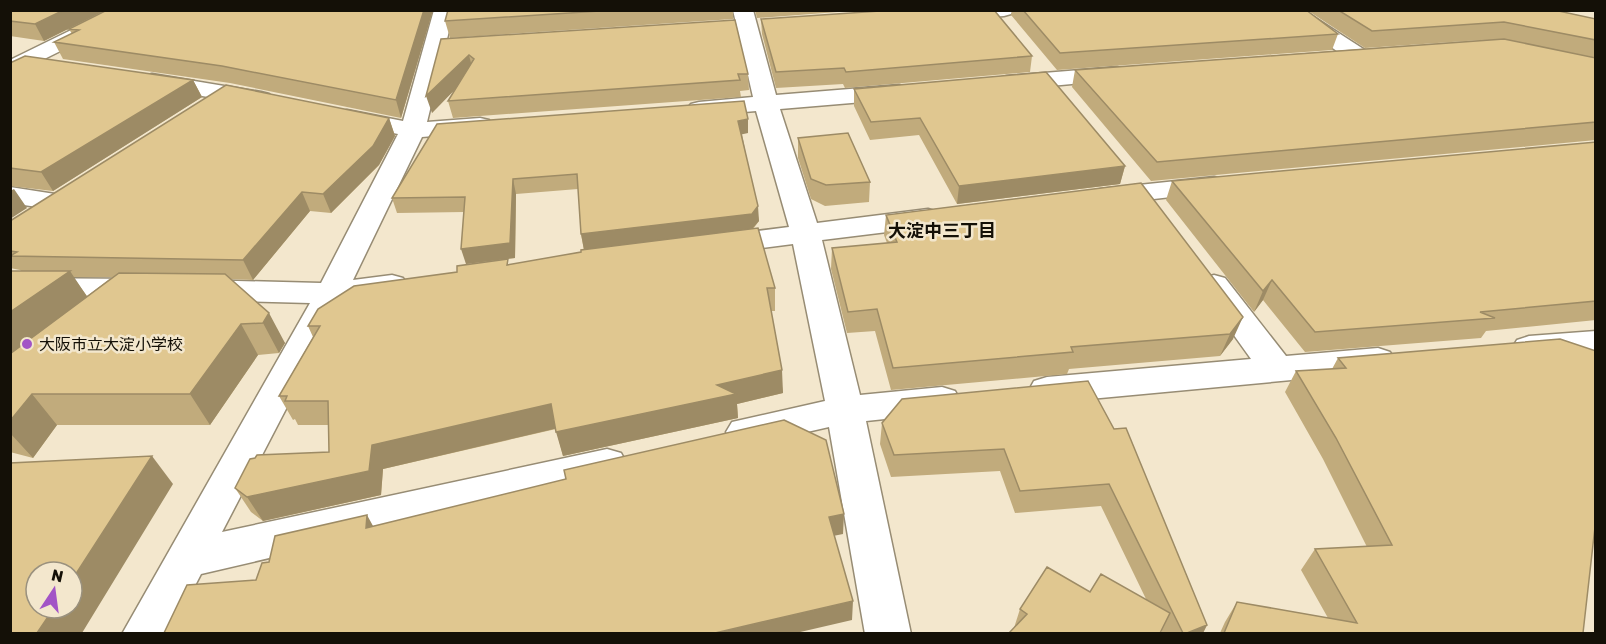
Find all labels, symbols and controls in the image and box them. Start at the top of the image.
district label: 大淀中三丁目 [888,220,996,242]
place label: 大阪市立大淀小学校 [39,335,183,354]
marker: 大阪市立大淀小学校 [20,337,34,351]
north arrow [24,560,84,620]
text: N [50,565,65,586]

